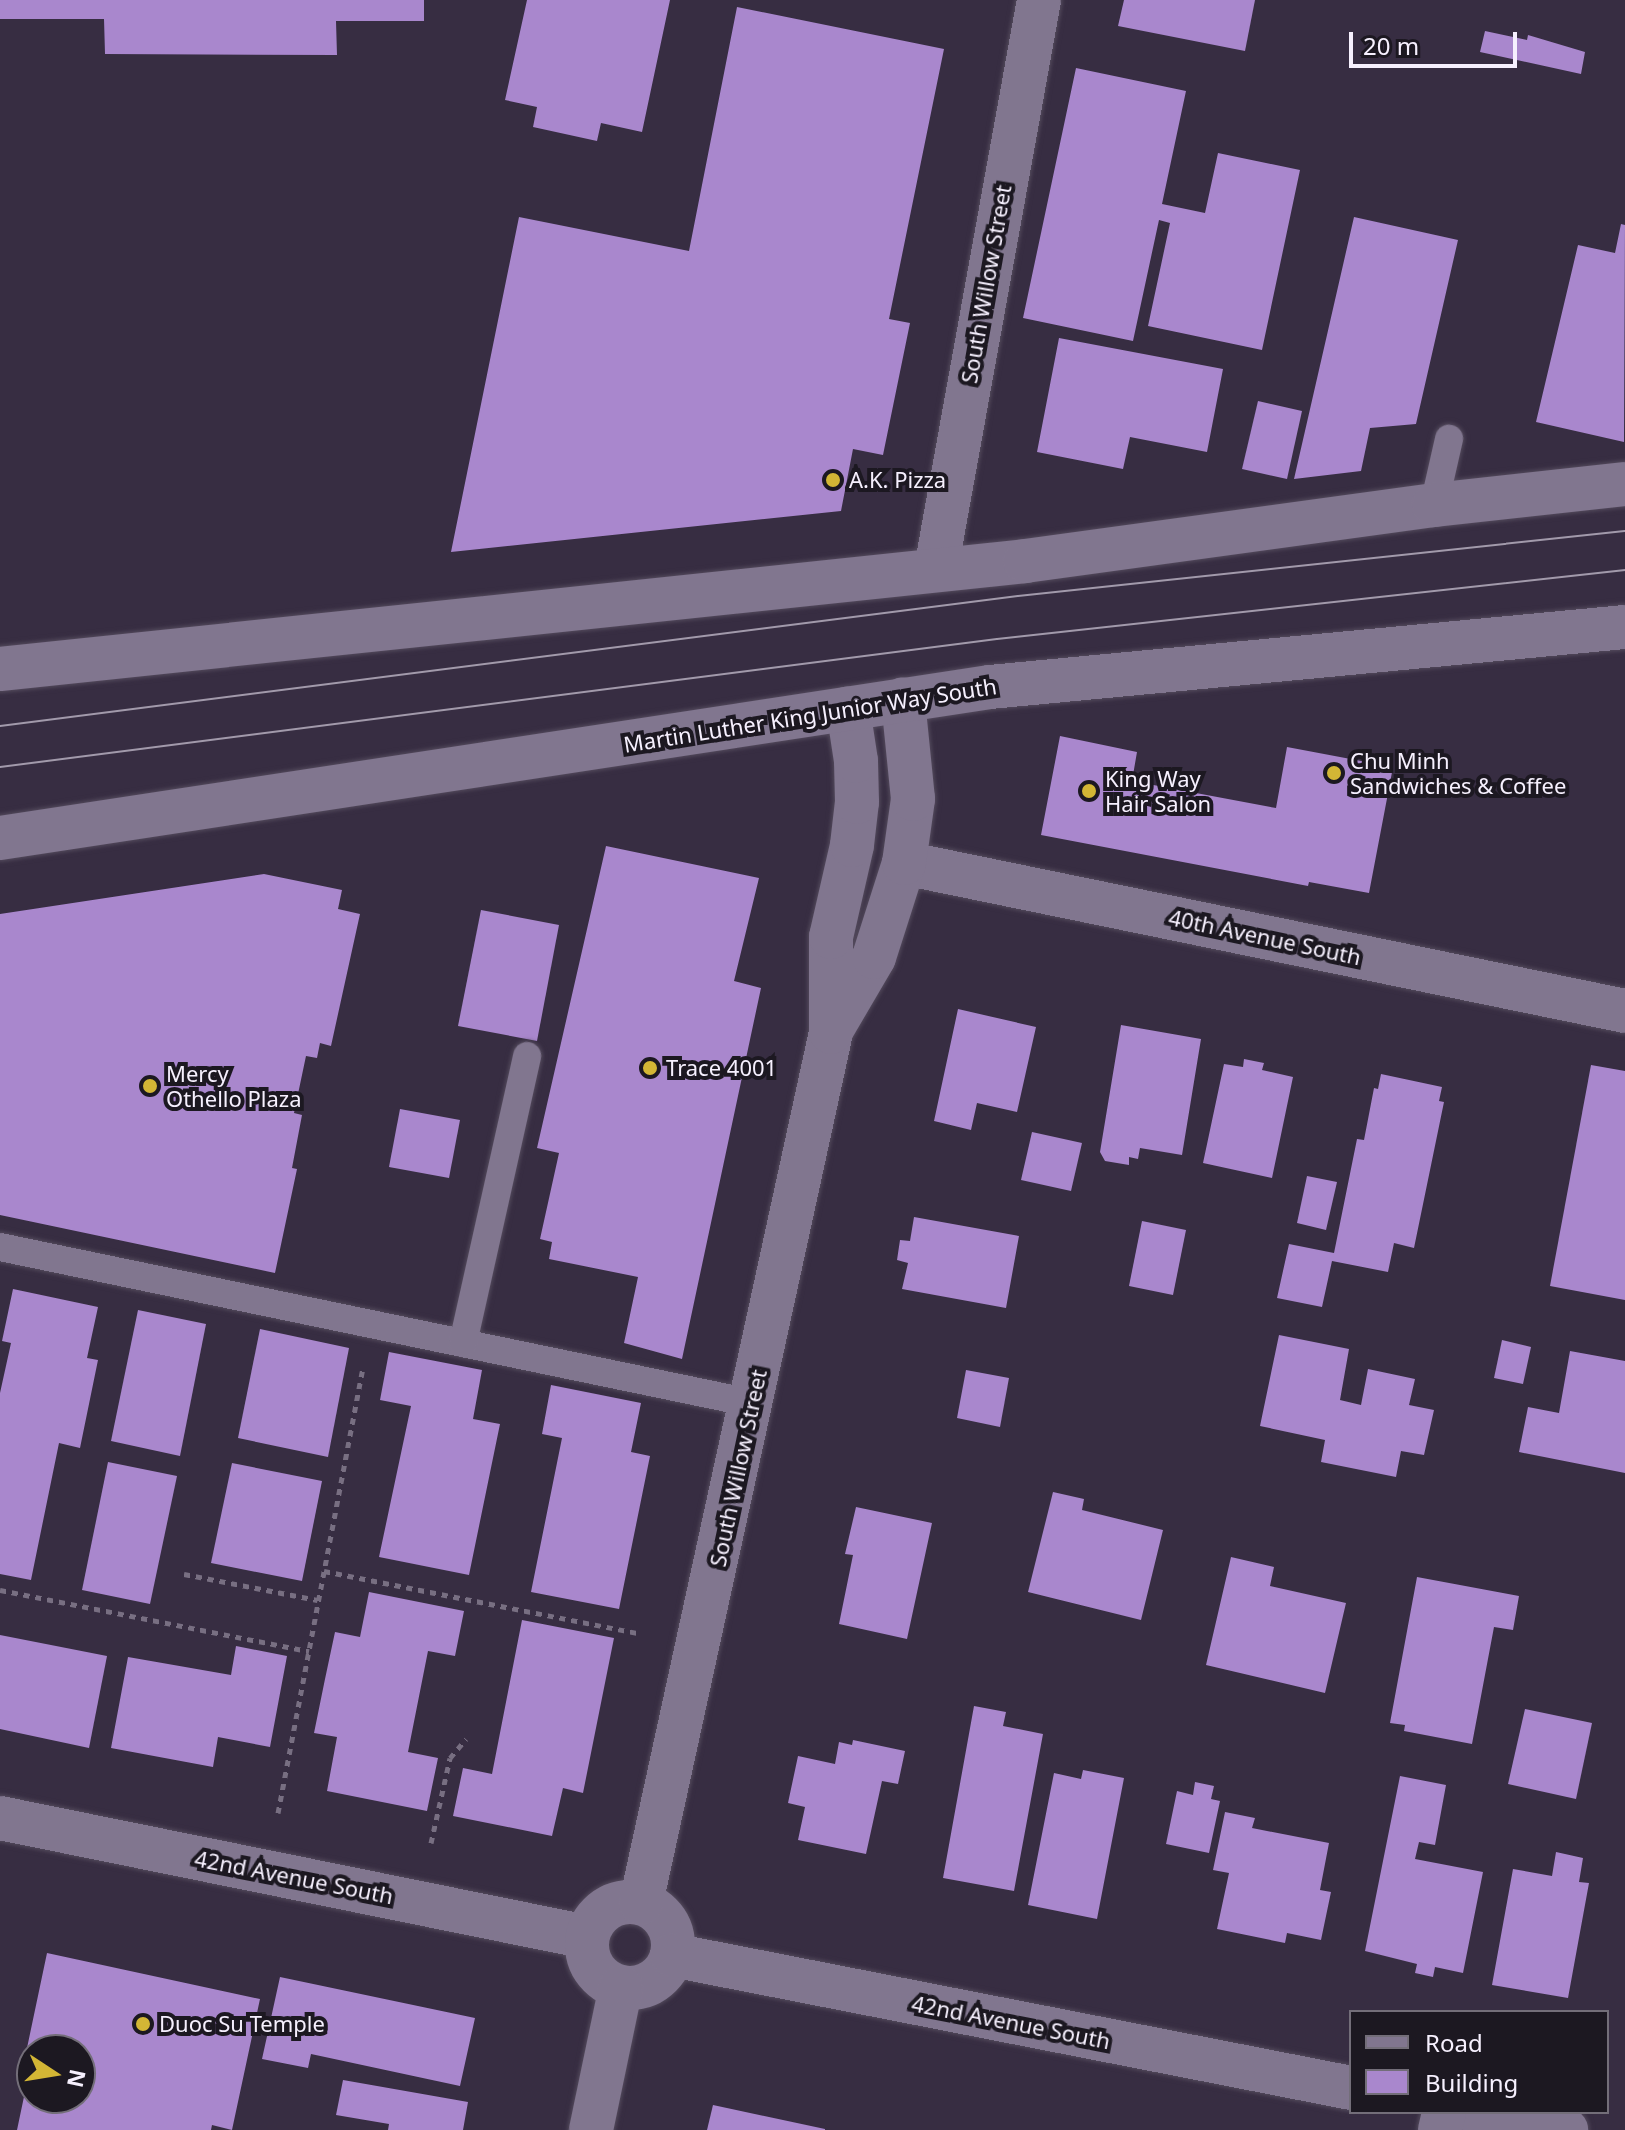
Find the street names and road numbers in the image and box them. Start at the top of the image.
street label: South Willow Street [956,183,1016,385]
street label: Martin Luther King Junior Way South [622,672,998,758]
street label: 40th Avenue South [1166,904,1364,970]
street label: South Willow Street [704,1367,772,1569]
street label: 42nd Avenue South [193,1845,395,1909]
street label: 42nd Avenue South [910,1990,1112,2054]

